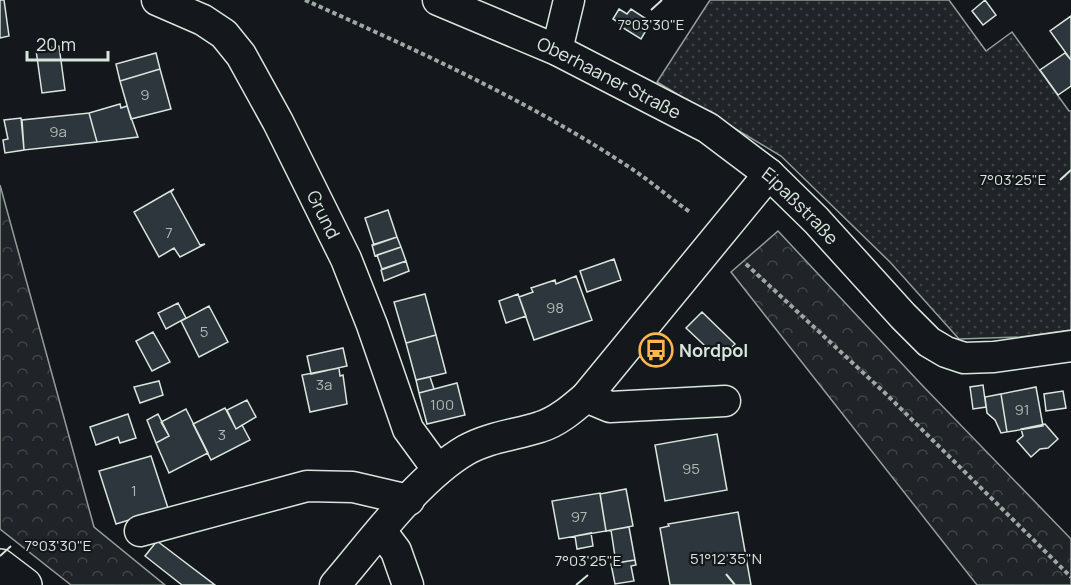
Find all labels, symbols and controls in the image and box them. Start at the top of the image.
text: 7°03'30"E [618,14,684,35]
scale bar [27,24,108,62]
street label: Oberhaaner Straße [534,31,685,124]
text: 20 m [36,32,76,56]
house number: 9 [140,84,150,105]
house number: 9a [49,121,67,142]
street label: Eipaßstraße [757,161,844,249]
text: 7°03'25"E [980,169,1046,190]
street label: Grund [302,186,346,243]
house number: 7 [165,222,173,243]
house number: 98 [546,297,564,318]
house number: 5 [200,321,208,342]
bus stop icon: Nordpol [638,332,674,368]
place label: Nordpol [679,338,748,362]
house number: 3a [316,374,332,395]
house number: 100 [430,394,454,415]
house number: 91 [1014,399,1030,420]
house number: 3 [218,424,226,445]
house number: 95 [682,458,700,479]
house number: 1 [131,480,137,501]
house number: 97 [571,506,587,527]
text: 7°03'30"E [25,535,91,556]
text: 51°12'35"N [690,548,762,569]
text: 7°03'25"E [555,550,621,571]

